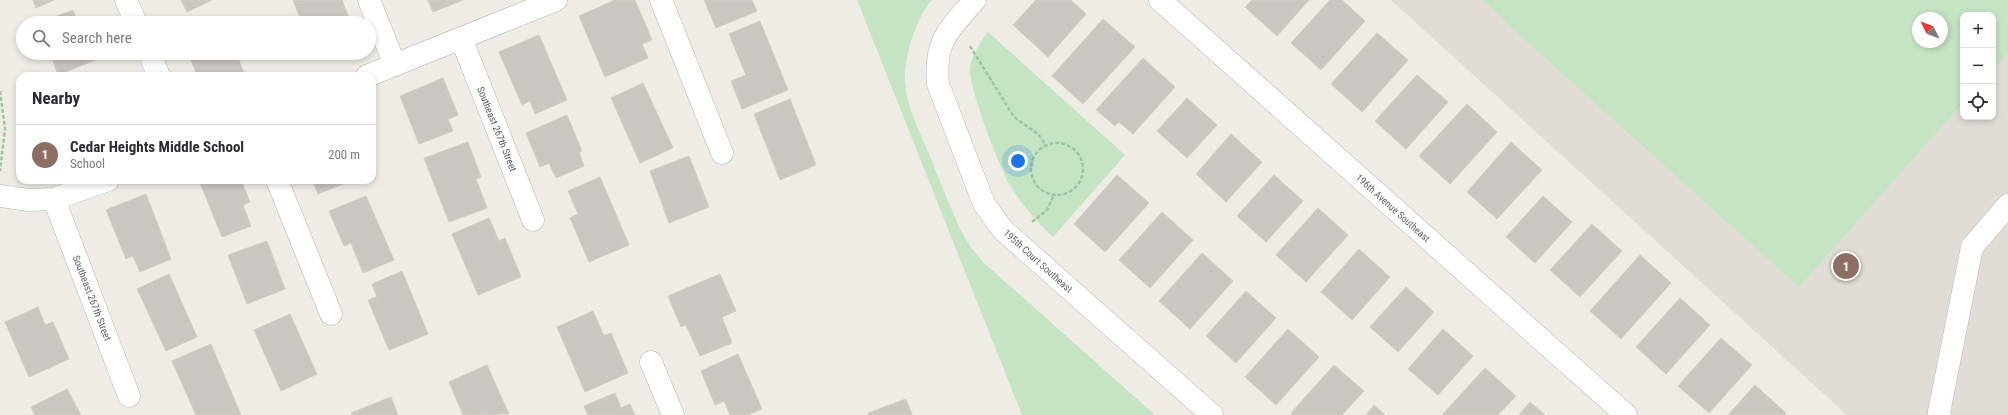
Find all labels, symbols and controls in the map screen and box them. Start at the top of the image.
north arrow [1912,12,1948,48]
map controls [1960,12,1996,120]
button: + [1960,12,1996,48]
search box [16,16,376,60]
icon: search [30,27,52,49]
text: Search here [62,29,132,47]
button: − [1960,48,1996,84]
button: locate [1960,84,1996,120]
street label: Southeast 267th Street [475,85,519,173]
text: Nearby [32,88,80,108]
text: Cedar Heights Middle School [70,138,244,156]
text: 1 [42,147,48,162]
text: 200 m [328,147,360,162]
your location [1008,151,1028,171]
text: School [70,156,105,171]
street label: 196th Avenue Southeast [1354,172,1432,244]
street label: 195th Court Southeast [1001,227,1075,295]
pin: 1 [1833,251,1859,281]
street label: Southeast 267th Street [71,254,113,342]

